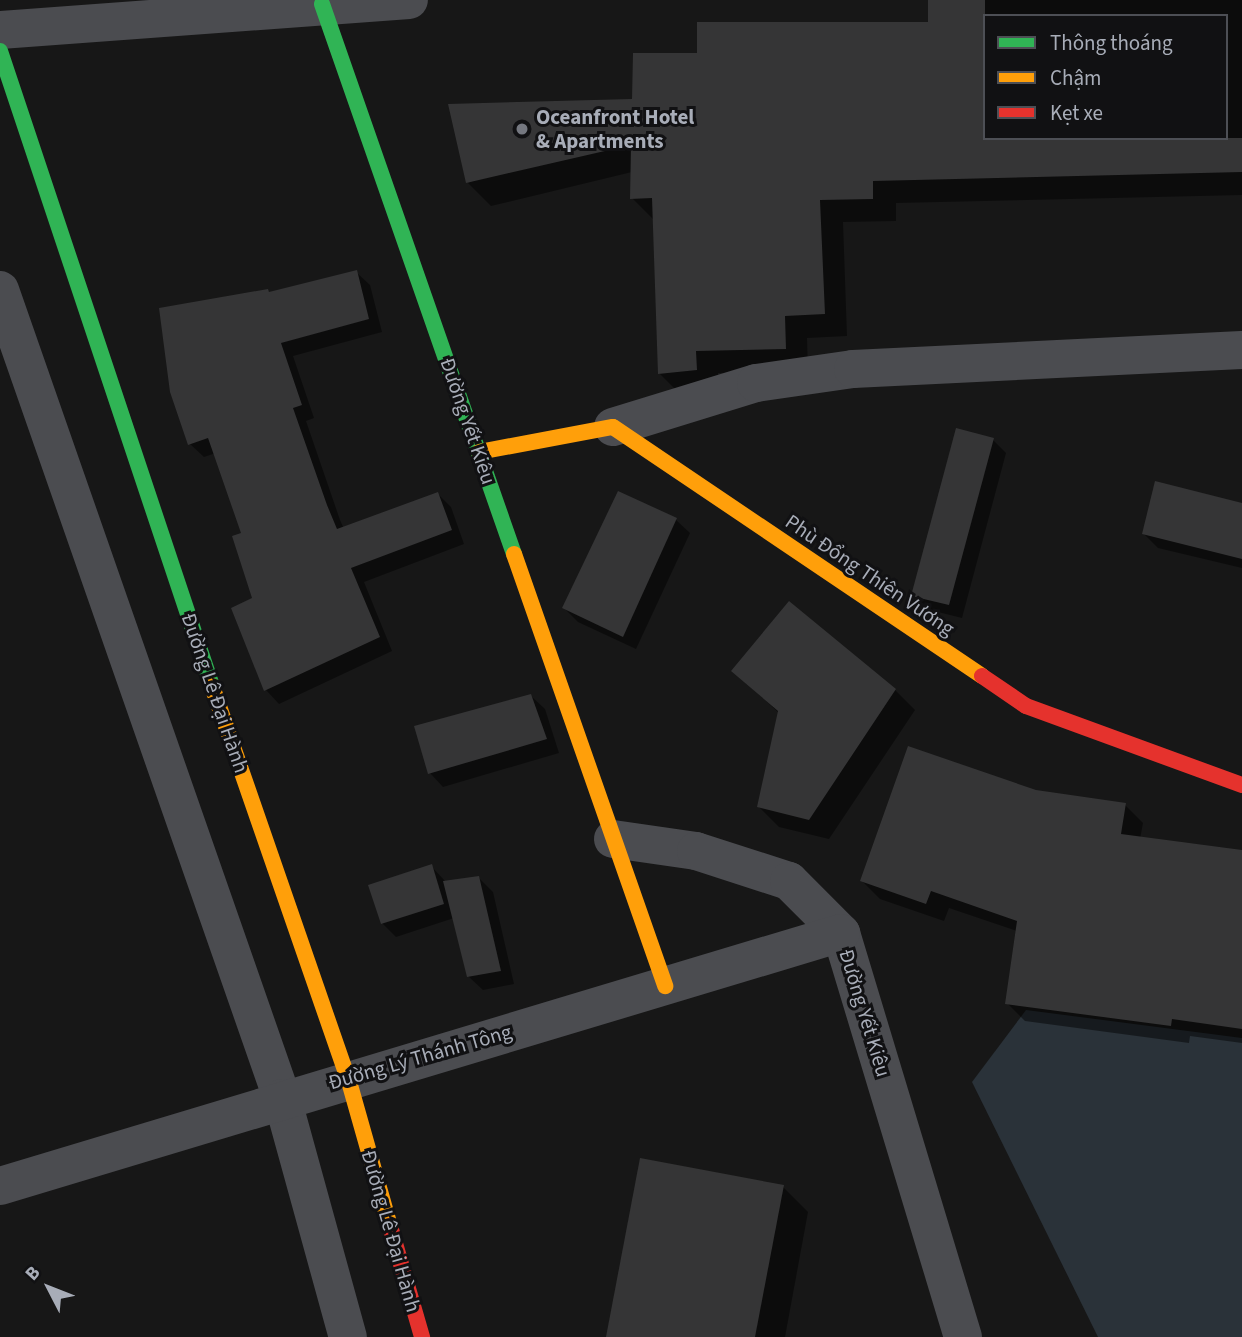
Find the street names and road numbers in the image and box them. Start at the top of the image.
street label: Đường Yết Kiêu [435,354,501,488]
street label: Phù Đổng Thiên Vương [780,509,960,641]
street label: Đường Lê Đại Hành [176,610,254,776]
street label: Đường Yết Kiêu [834,946,896,1080]
street label: Đường Lý Thánh Tông [325,1019,515,1095]
street label: Đường Lê Đại Hành [356,1147,426,1315]

